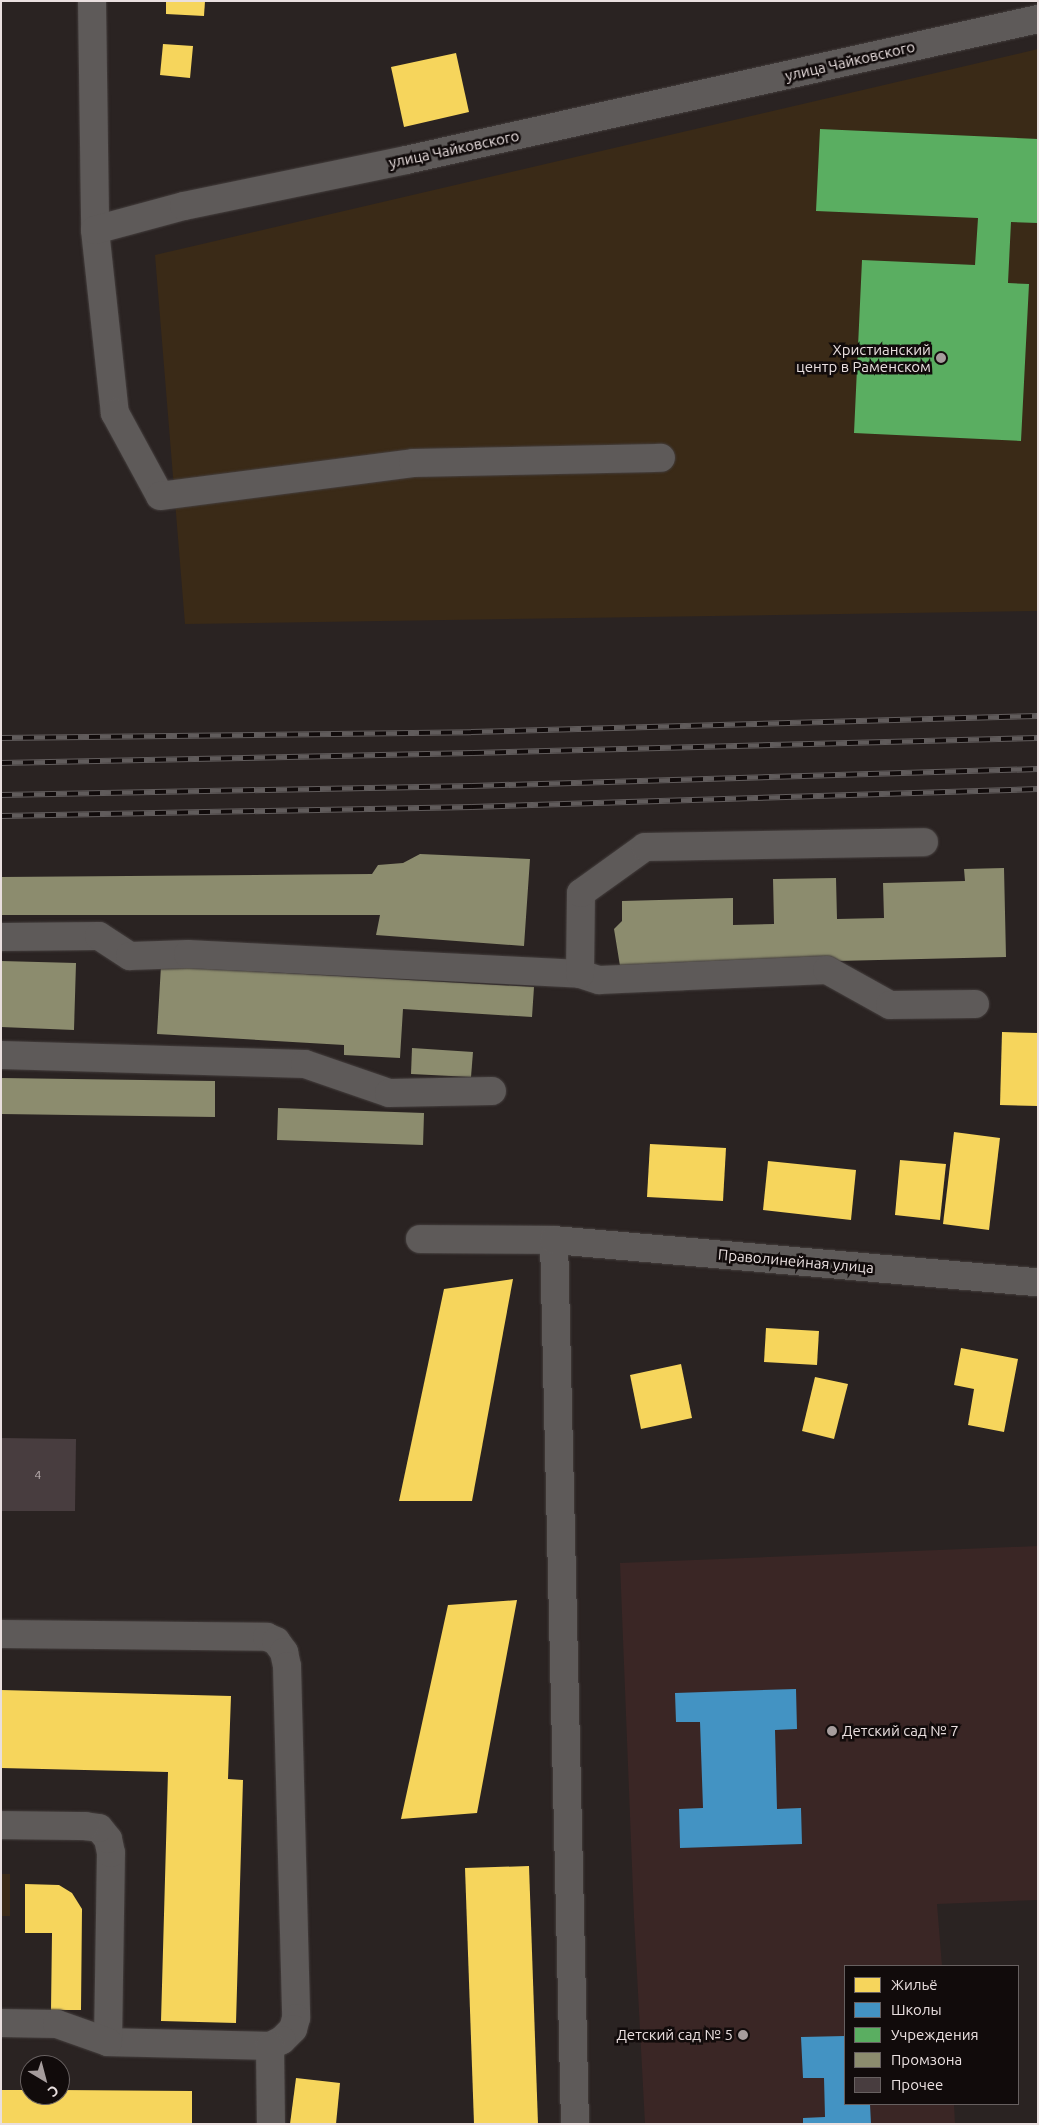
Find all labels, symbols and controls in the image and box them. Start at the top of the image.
street label: улица Чайковского [783,37,917,85]
street label: улица Чайковского [387,126,521,172]
place label: Христианский центр в Раменском [796,340,931,375]
marker: Христианский центр в Раменском [935,352,947,364]
street label: Праволинейная улица [717,1245,875,1277]
house number: 4 [35,1468,41,1482]
place label: Детский сад № 7 [842,1722,959,1740]
marker: Детский сад № 7 [826,1725,838,1737]
legend [844,1965,1019,2105]
text: Жильё [891,1976,938,1993]
text: Школы [891,2001,942,2018]
place label: Детский сад № 5 [616,2026,733,2044]
text: Учреждения [891,2026,979,2043]
marker: Детский сад № 5 [737,2029,749,2041]
text: Промзона [891,2051,962,2068]
north arrow [20,2055,70,2105]
text: Прочее [891,2076,943,2093]
text: С [45,2082,62,2100]

